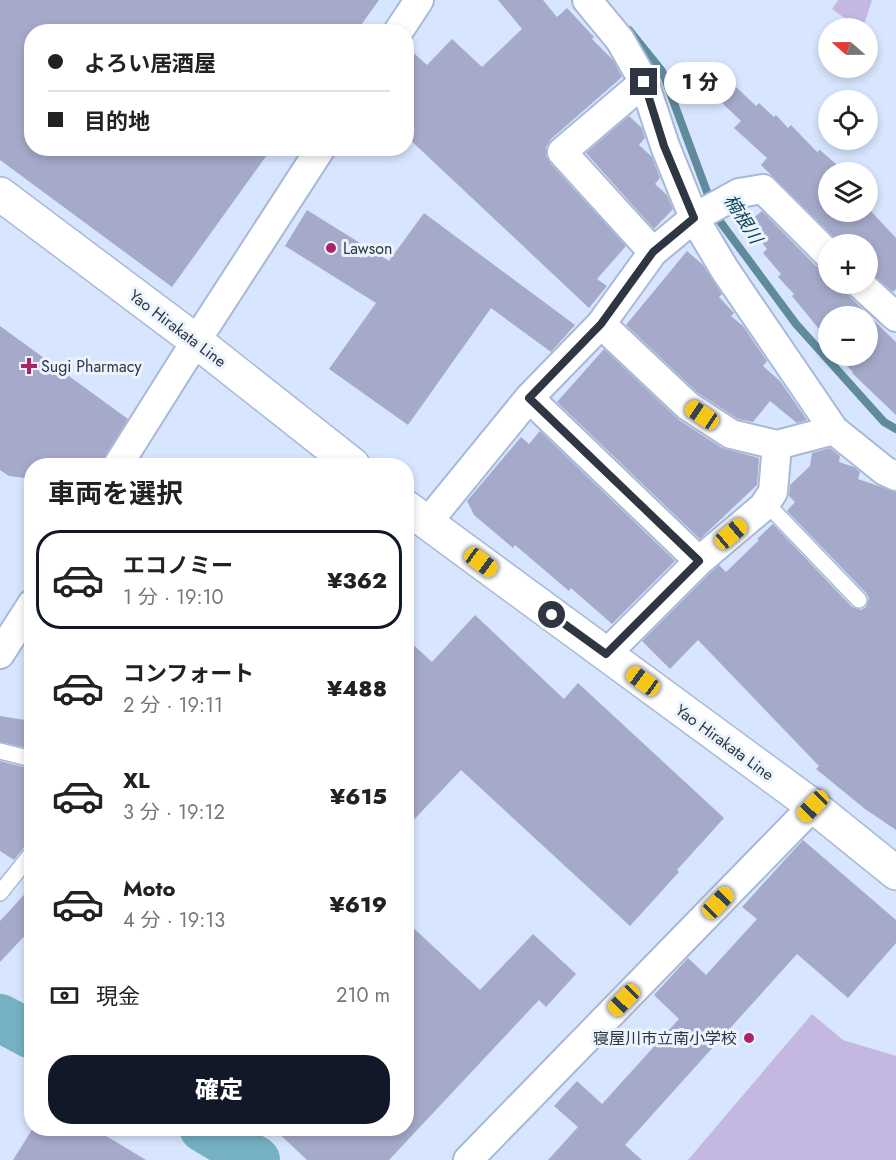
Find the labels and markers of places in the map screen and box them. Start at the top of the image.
place label: Lawson [343,237,392,260]
marker: Lawson [324,241,338,255]
place label: Sugi Pharmacy [41,355,142,378]
marker: Sugi Pharmacy [22,359,36,373]
place label: 寝屋川市立南小学校 [593,1027,737,1050]
marker: 寝屋川市立南小学校 [742,1031,756,1045]

